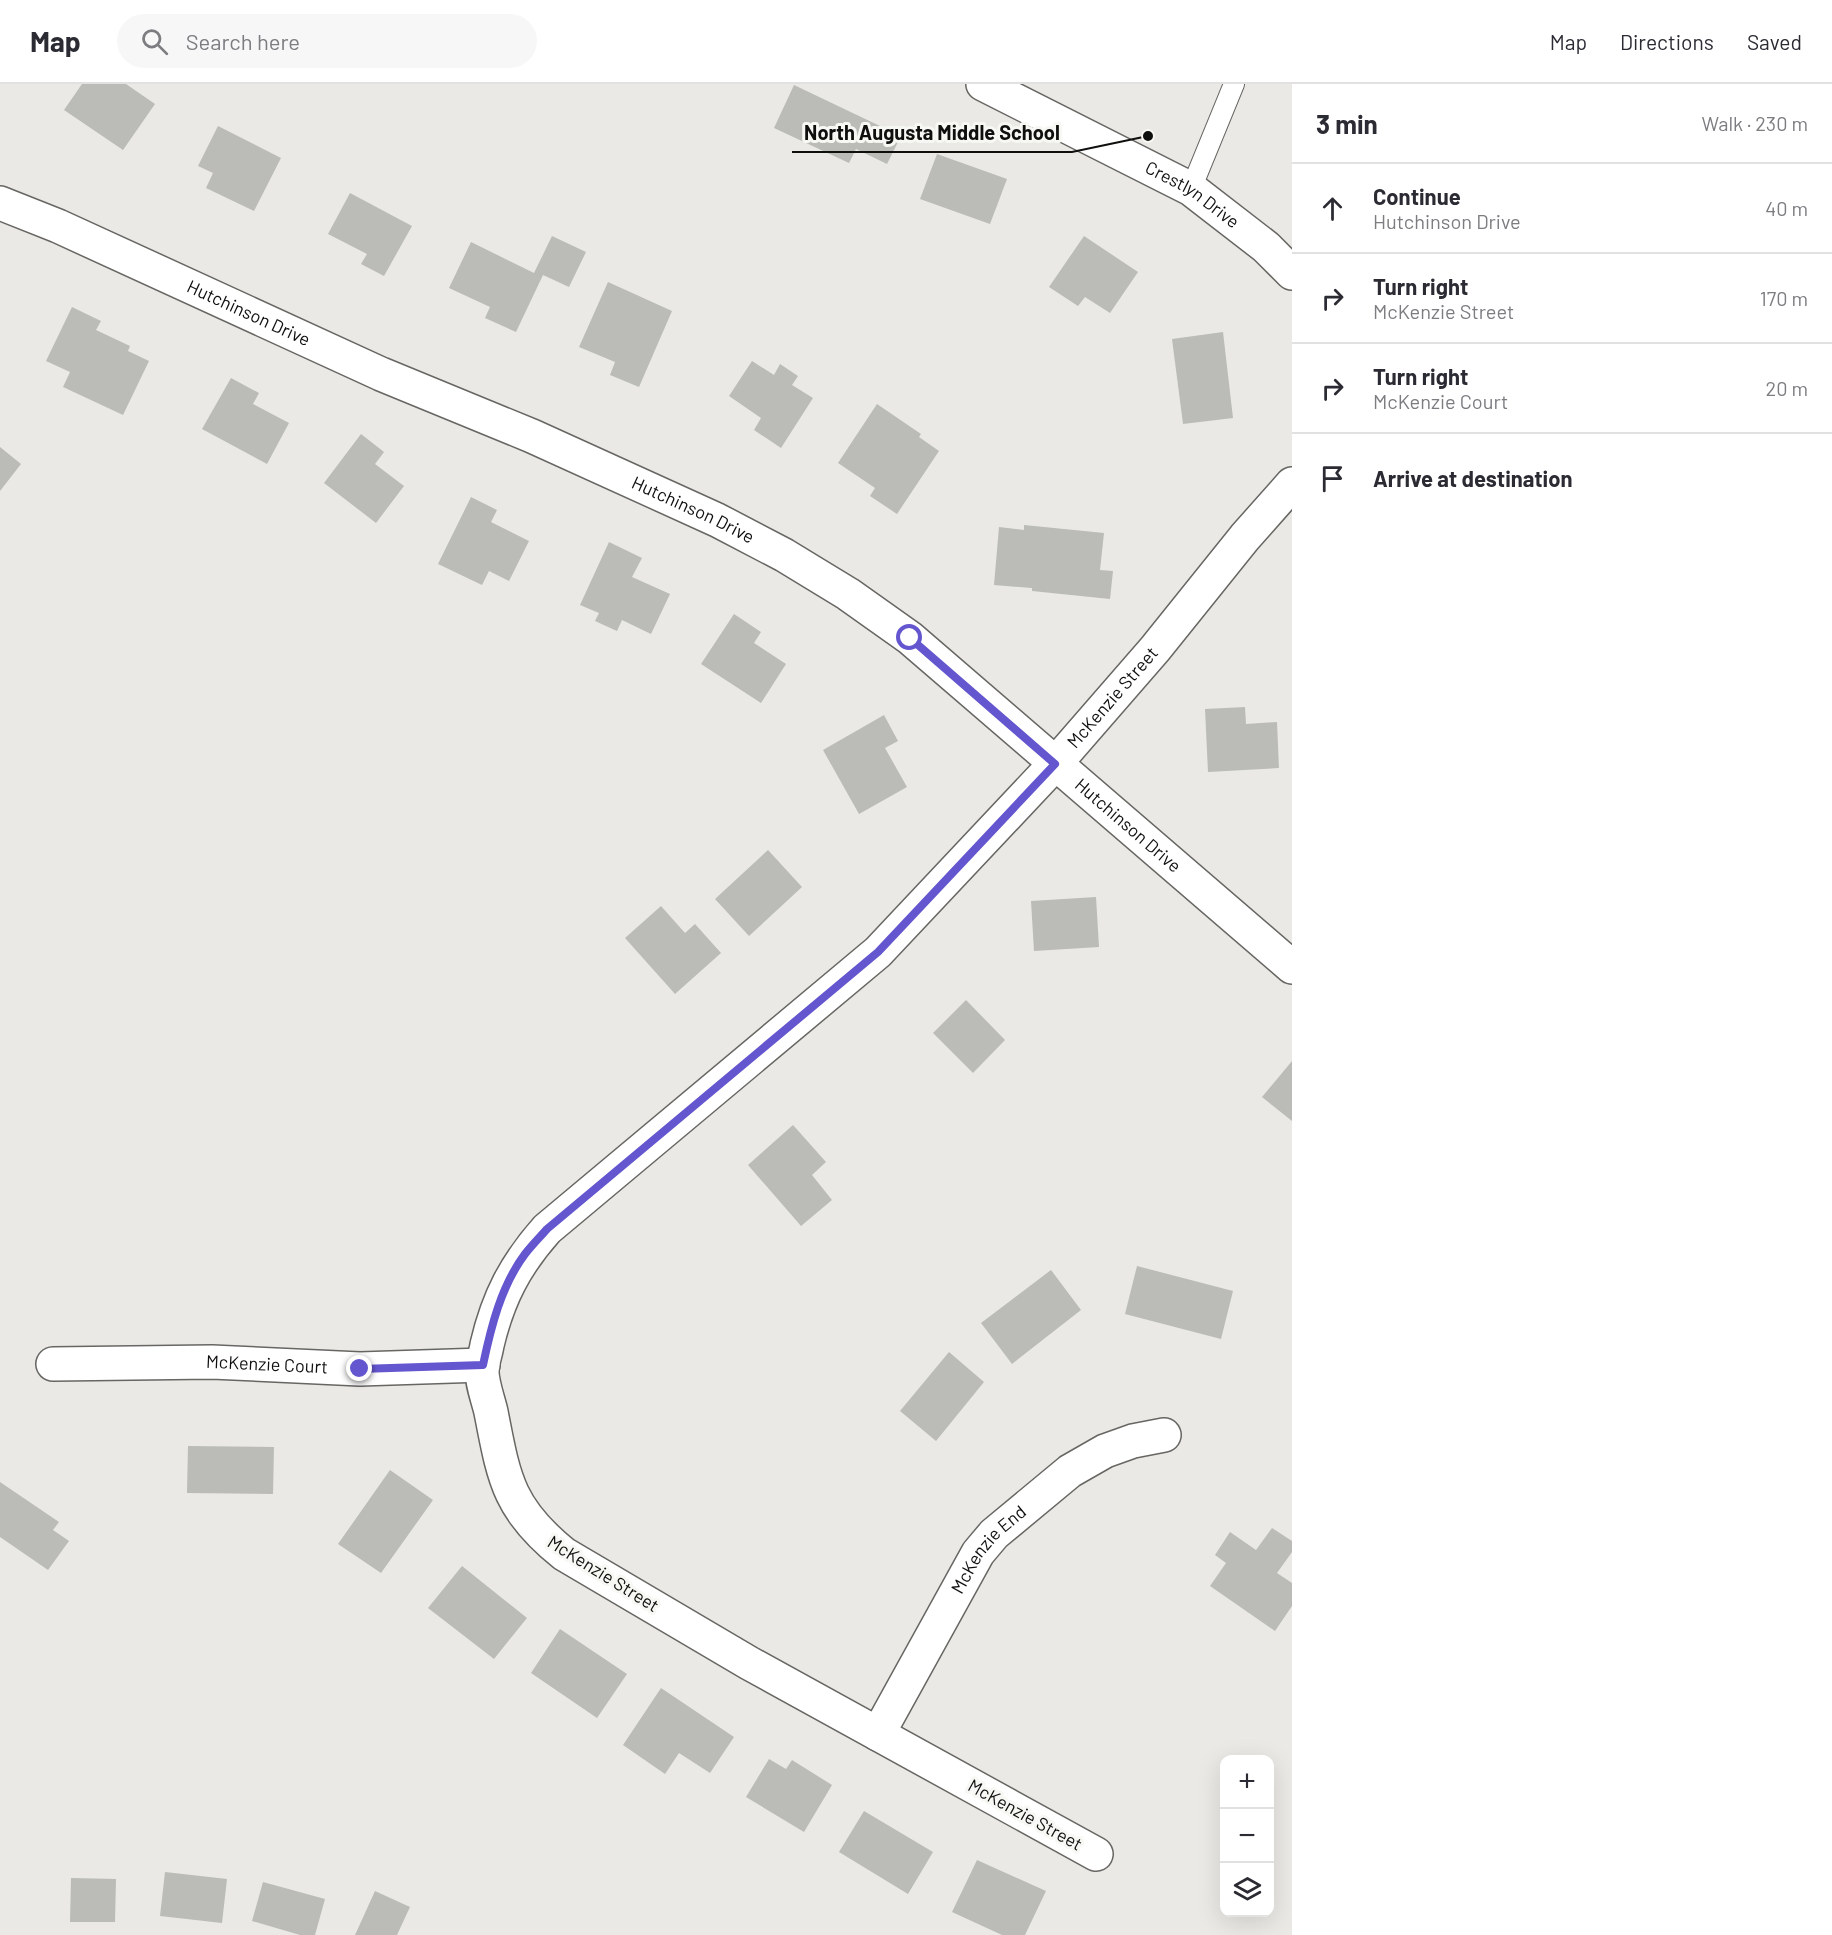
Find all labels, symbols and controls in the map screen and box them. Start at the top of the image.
search box [117,14,537,68]
text: Map [30,24,81,58]
icon: search [138,25,171,58]
text: Search here [186,28,300,54]
text: Map [1550,29,1587,54]
text: Directions [1620,29,1714,54]
text: Saved [1747,29,1802,54]
text: 3 min [1316,108,1378,139]
text: Walk · 230 m [1702,111,1808,135]
callout: North Augusta Middle School [792,114,1072,152]
text: North Augusta Middle School [804,120,1060,144]
street label: Crestlyn Drive [1142,156,1244,232]
text: Continue [1373,183,1461,209]
icon: ahead [1316,192,1349,225]
text: 40 m [1765,196,1808,220]
text: Hutchinson Drive [1373,209,1521,233]
text: Turn right [1373,273,1468,299]
street label: Hutchinson Drive [184,275,314,350]
icon: right [1316,282,1349,315]
text: 170 m [1760,286,1808,310]
text: McKenzie Street [1373,299,1514,323]
text: Turn right [1373,363,1468,389]
icon: right [1316,372,1349,405]
text: 20 m [1765,376,1808,400]
text: McKenzie Court [1373,389,1508,413]
icon: arrive [1316,462,1349,495]
text: Arrive at destination [1373,465,1572,491]
street label: Hutchinson Drive [629,471,758,548]
route start [896,624,922,650]
street label: McKenzie Street [1062,642,1162,752]
street label: Hutchinson Drive [1071,773,1186,877]
street label: McKenzie Court [206,1350,328,1377]
route end [346,1355,372,1381]
street label: McKenzie End [946,1500,1030,1597]
street label: McKenzie Street [544,1530,663,1616]
map controls [1220,1755,1274,1917]
button: + [1220,1755,1274,1809]
street label: McKenzie Street [965,1774,1086,1855]
button: − [1220,1809,1274,1863]
button: layers [1220,1863,1274,1917]

